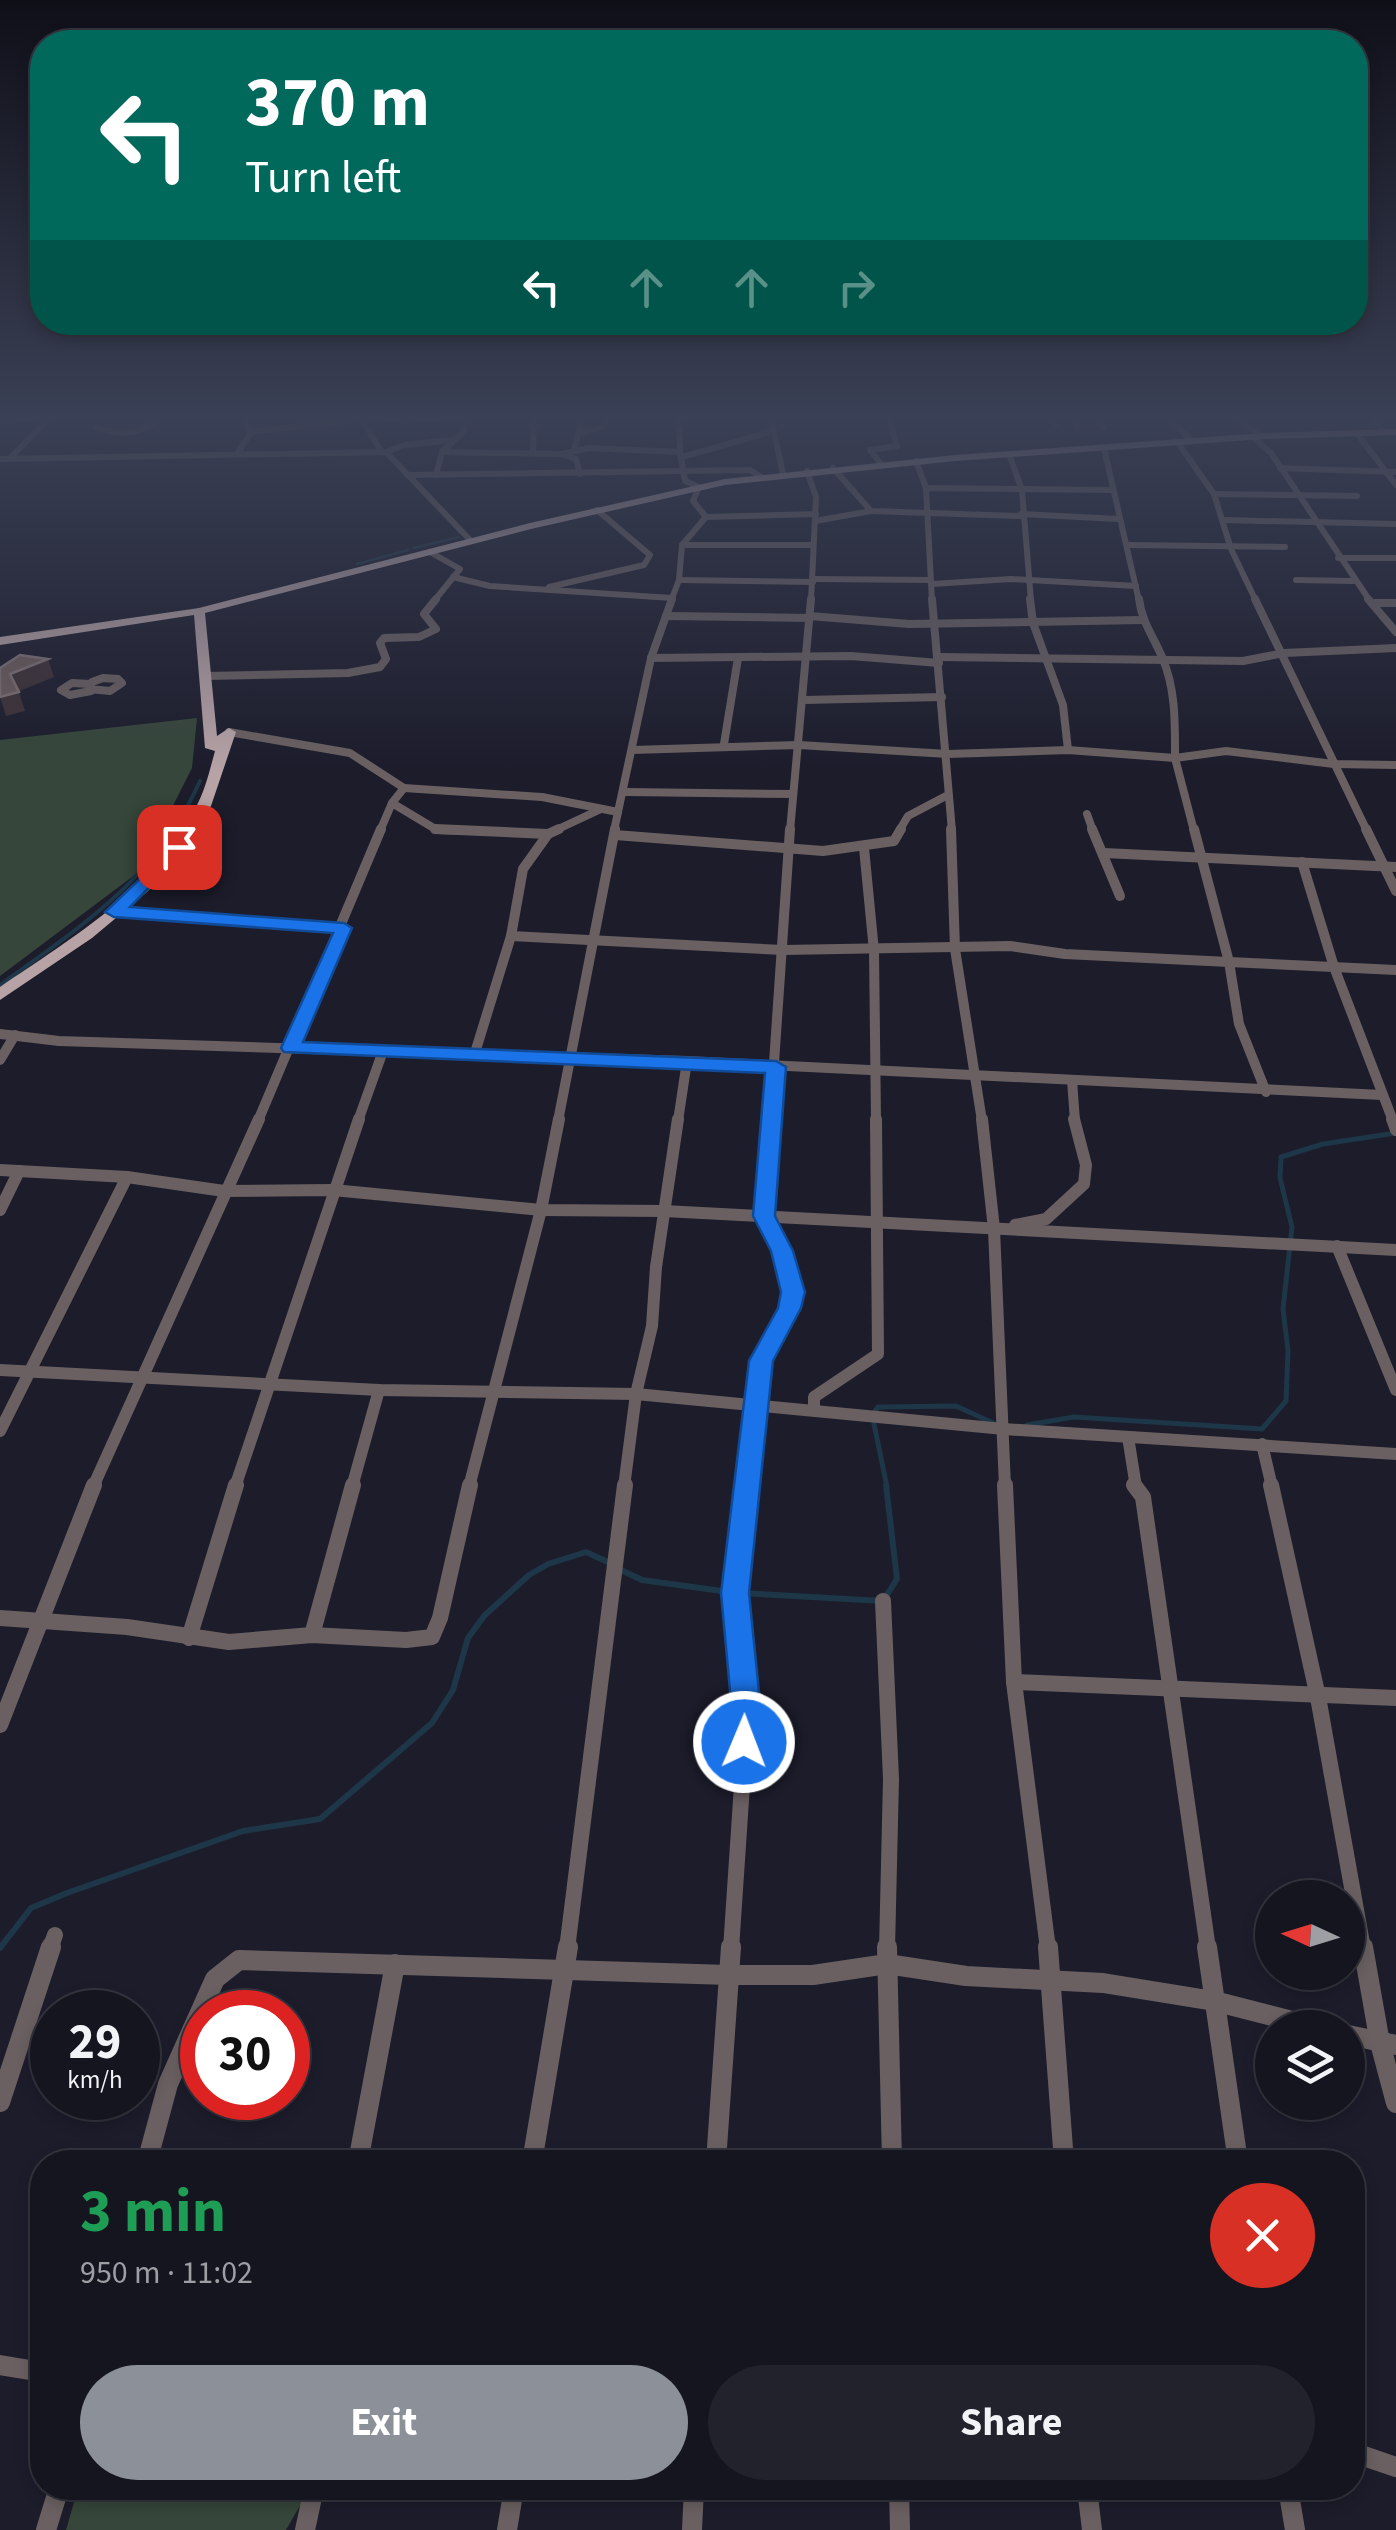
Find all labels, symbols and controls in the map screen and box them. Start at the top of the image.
text: 370 m [245,53,430,153]
icon: left [80,70,210,200]
text: Turn left [245,146,401,210]
icon: left [514,260,569,315]
icon: ahead [619,260,674,315]
icon: ahead [724,260,779,315]
icon: right [829,260,884,315]
pin [137,805,222,890]
icon: arrive [152,820,207,875]
position arrow [692,1690,796,1794]
north arrow [1255,1880,1365,1990]
map controls [1255,1880,1365,2120]
speed limit sign: 30 [180,1990,310,2120]
text: 29 [69,2007,121,2078]
button: layers [1255,2010,1365,2120]
text: km/h [67,2062,123,2098]
text: 3 min [80,2170,226,2255]
button: close [1210,2183,1315,2288]
text: 950 m · 11:02 [80,2250,253,2296]
button: Exit [80,2365,688,2480]
button: Share [708,2365,1315,2480]

